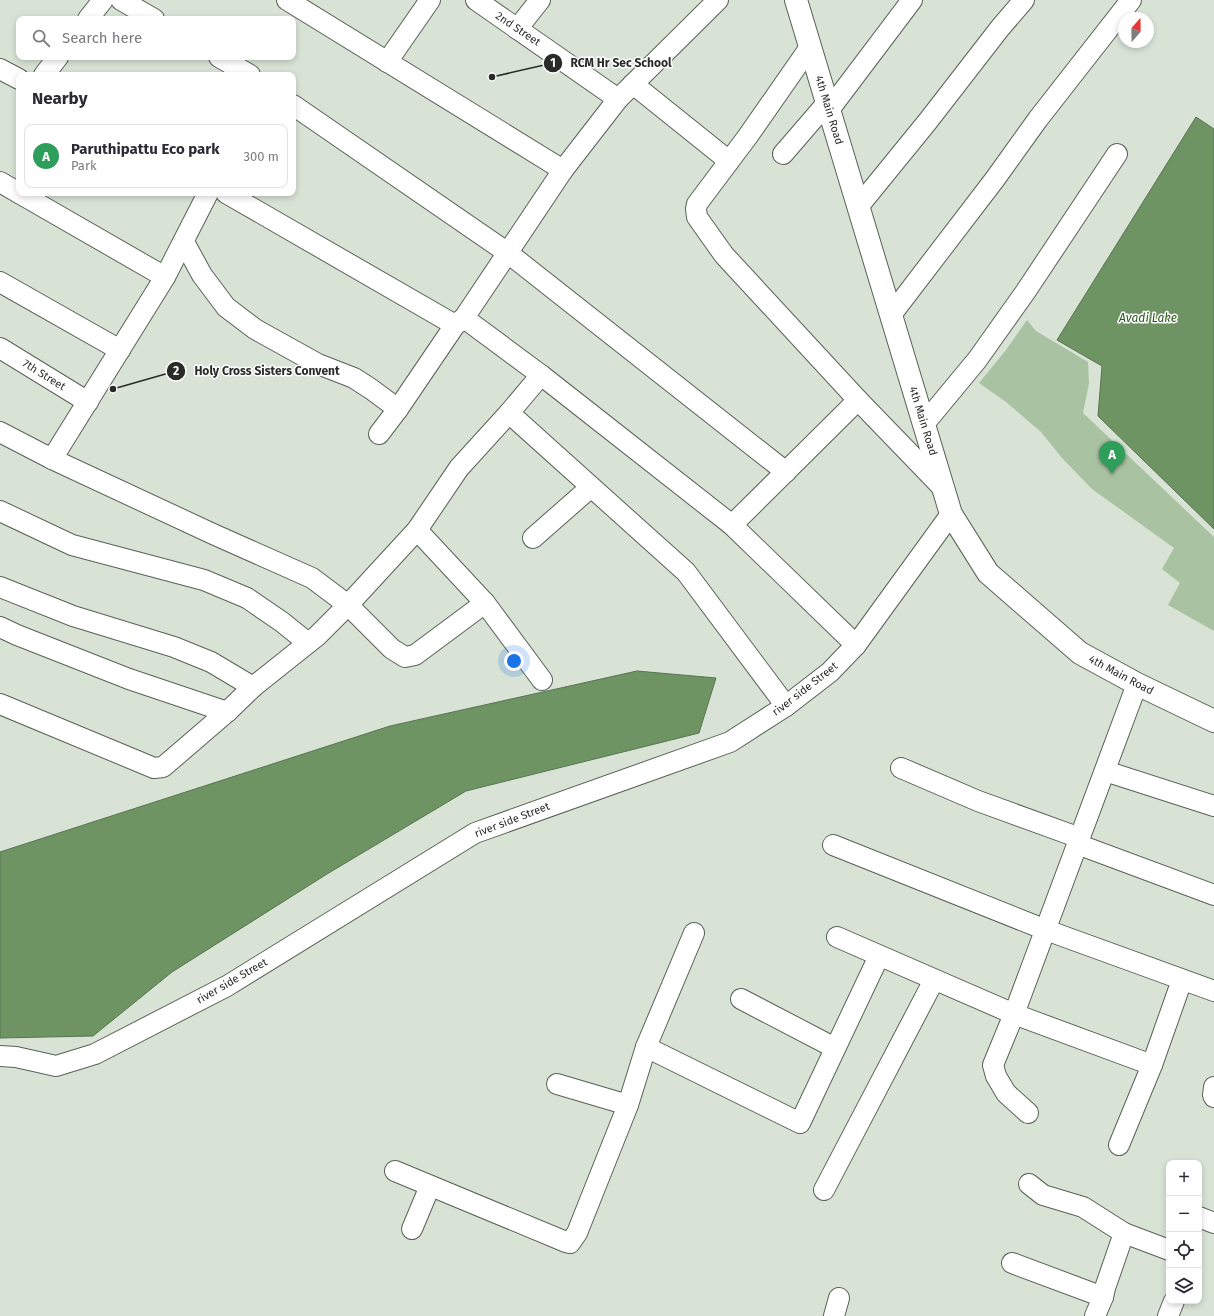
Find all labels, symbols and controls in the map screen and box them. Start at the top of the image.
street label: 2nd Street [493,9,543,49]
north arrow [1118,12,1154,48]
search box [16,16,296,60]
icon: search [30,27,52,49]
text: Search here [62,29,142,47]
callout: RCM Hr Sec School [543,51,680,75]
text: 1 [550,56,556,70]
text: RCM Hr Sec School [570,56,672,70]
street label: 4th Main Road [812,74,846,146]
text: Nearby [32,88,87,109]
text: Paruthipattu Eco park [71,140,220,158]
text: A [42,149,50,164]
text: 300 m [243,149,279,164]
text: Park [71,158,97,173]
water label: Avadi Lake [1118,311,1177,325]
street label: 7th Street [20,357,68,393]
callout: Holy Cross Sisters Convent [166,359,347,383]
text: 2 [173,364,179,378]
text: Holy Cross Sisters Convent [194,364,340,378]
street label: 4th Main Road [906,385,940,457]
pin: A [1099,441,1125,474]
your location [504,651,524,671]
street label: 4th Main Road [1086,652,1156,698]
street label: river side Street [770,659,840,719]
street label: river side Street [473,800,551,840]
street label: river side Street [194,955,270,1006]
map controls [1166,1160,1202,1304]
button: + [1166,1160,1202,1196]
button: − [1166,1196,1202,1232]
button: locate [1166,1232,1202,1268]
button: layers [1166,1268,1202,1304]

